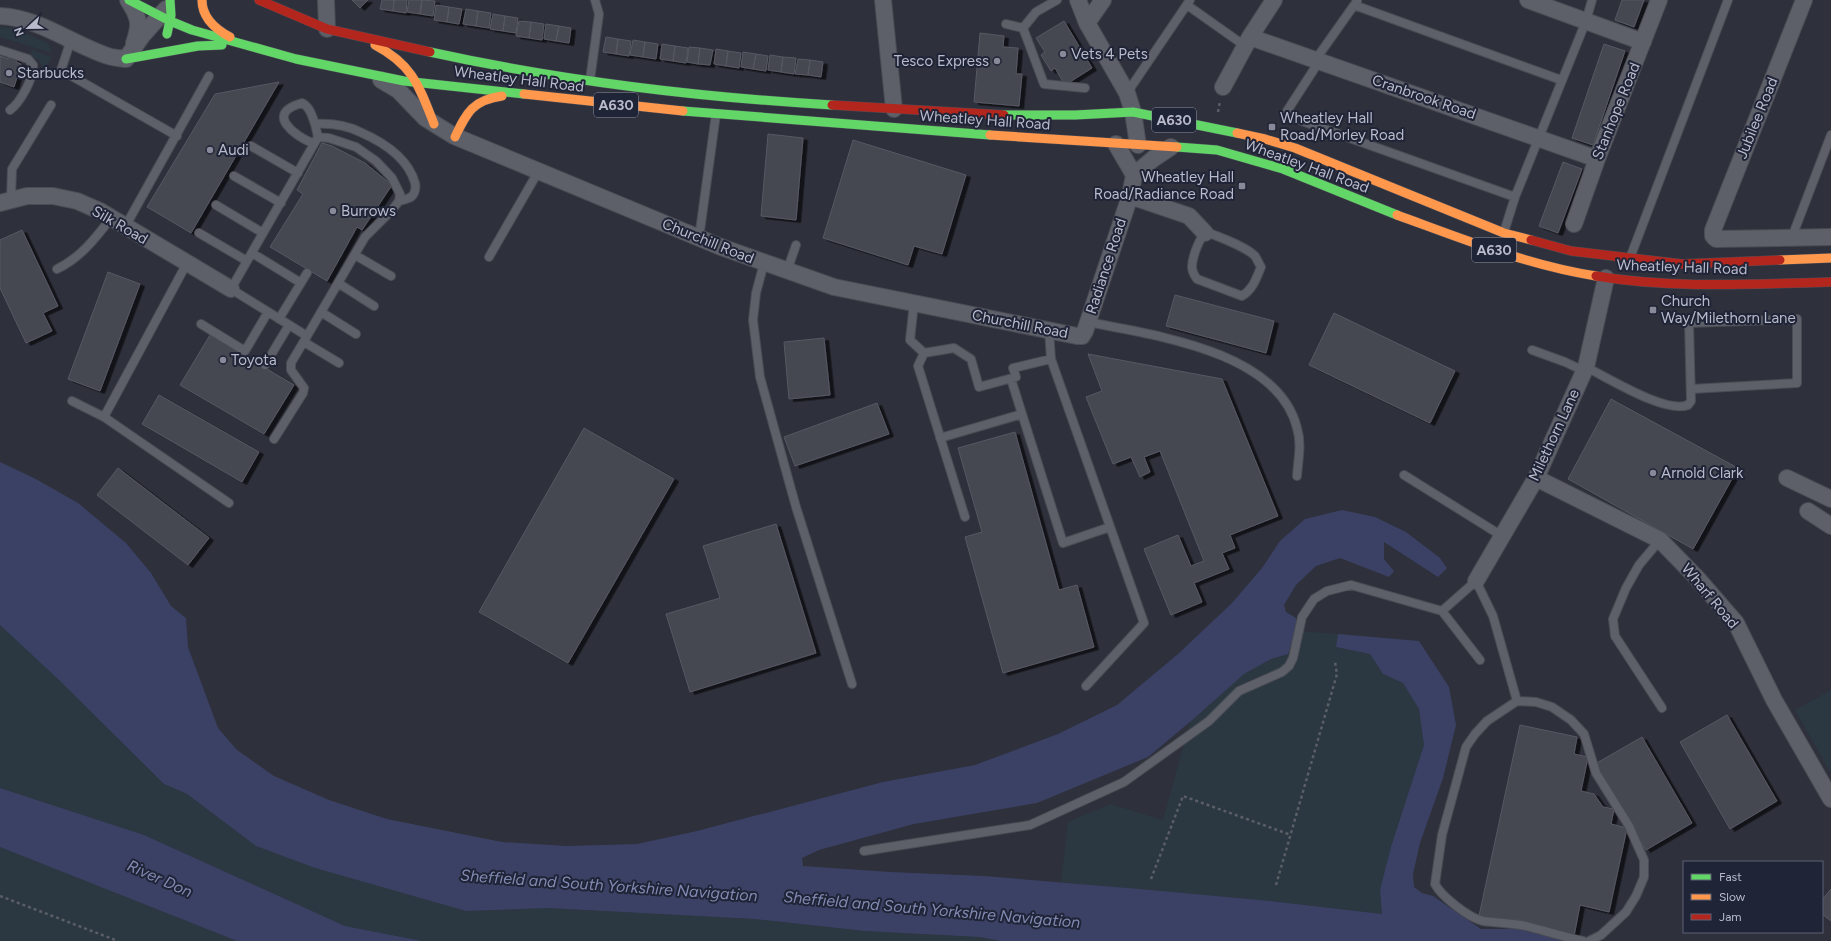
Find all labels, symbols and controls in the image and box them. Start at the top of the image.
north arrow [8,8,48,48]
text: N [12,25,27,38]
place label: Vets 4 Pets [1071,45,1148,63]
marker: Vets 4 Pets [1058,49,1068,59]
place label: Tesco Express [894,52,989,70]
marker: Tesco Express [992,56,1002,66]
street label: Stanhope Road [1588,60,1644,162]
street label: Wheatley Hall Road [453,62,585,96]
place label: Starbucks [17,64,84,82]
marker: Starbucks [4,68,14,78]
street label: Cranbrook Road [1370,71,1478,123]
street label: Jubilee Road [1732,75,1782,161]
road number: A630 [594,93,638,117]
street label: Wheatley Hall Road [919,106,1051,134]
road number: A630 [1152,108,1196,132]
place label: Wheatley Hall Road/Morley Road [1280,109,1404,144]
marker: Wheatley Hall Road/Morley Road [1267,122,1277,132]
street label: Wheatley Hall Road [1242,135,1372,197]
place label: Audi [218,141,249,159]
marker: Audi [205,145,215,155]
place label: Wheatley Hall Road/Radiance Road [1094,168,1234,203]
marker: Wheatley Hall Road/Radiance Road [1237,181,1247,191]
street label: Silk Road [89,202,151,248]
place label: Burrows [341,202,396,220]
marker: Burrows [328,206,338,216]
street label: Churchill Road [659,214,757,268]
street label: Radiance Road [1082,216,1130,316]
road number: A630 [1472,238,1516,262]
street label: Wheatley Hall Road [1616,256,1748,278]
place label: Church Way/Milethorn Lane [1661,292,1796,327]
marker: Church Way/Milethorn Lane [1648,305,1658,315]
street label: Churchill Road [970,306,1070,342]
place label: Toyota [231,351,277,369]
marker: Toyota [218,355,228,365]
street label: Milethorn Lane [1525,386,1583,484]
place label: Arnold Clark [1661,464,1744,482]
marker: Arnold Clark [1648,468,1658,478]
street label: Wharf Road [1678,560,1742,632]
water label: River Don [124,856,195,901]
legend [1683,861,1823,933]
water label: Sheffield and South Yorkshire Navigation [460,866,758,905]
text: Fast [1719,870,1742,884]
water label: Sheffield and South Yorkshire Navigation [783,887,1081,932]
text: Slow [1719,890,1746,904]
text: Jam [1719,910,1742,924]

